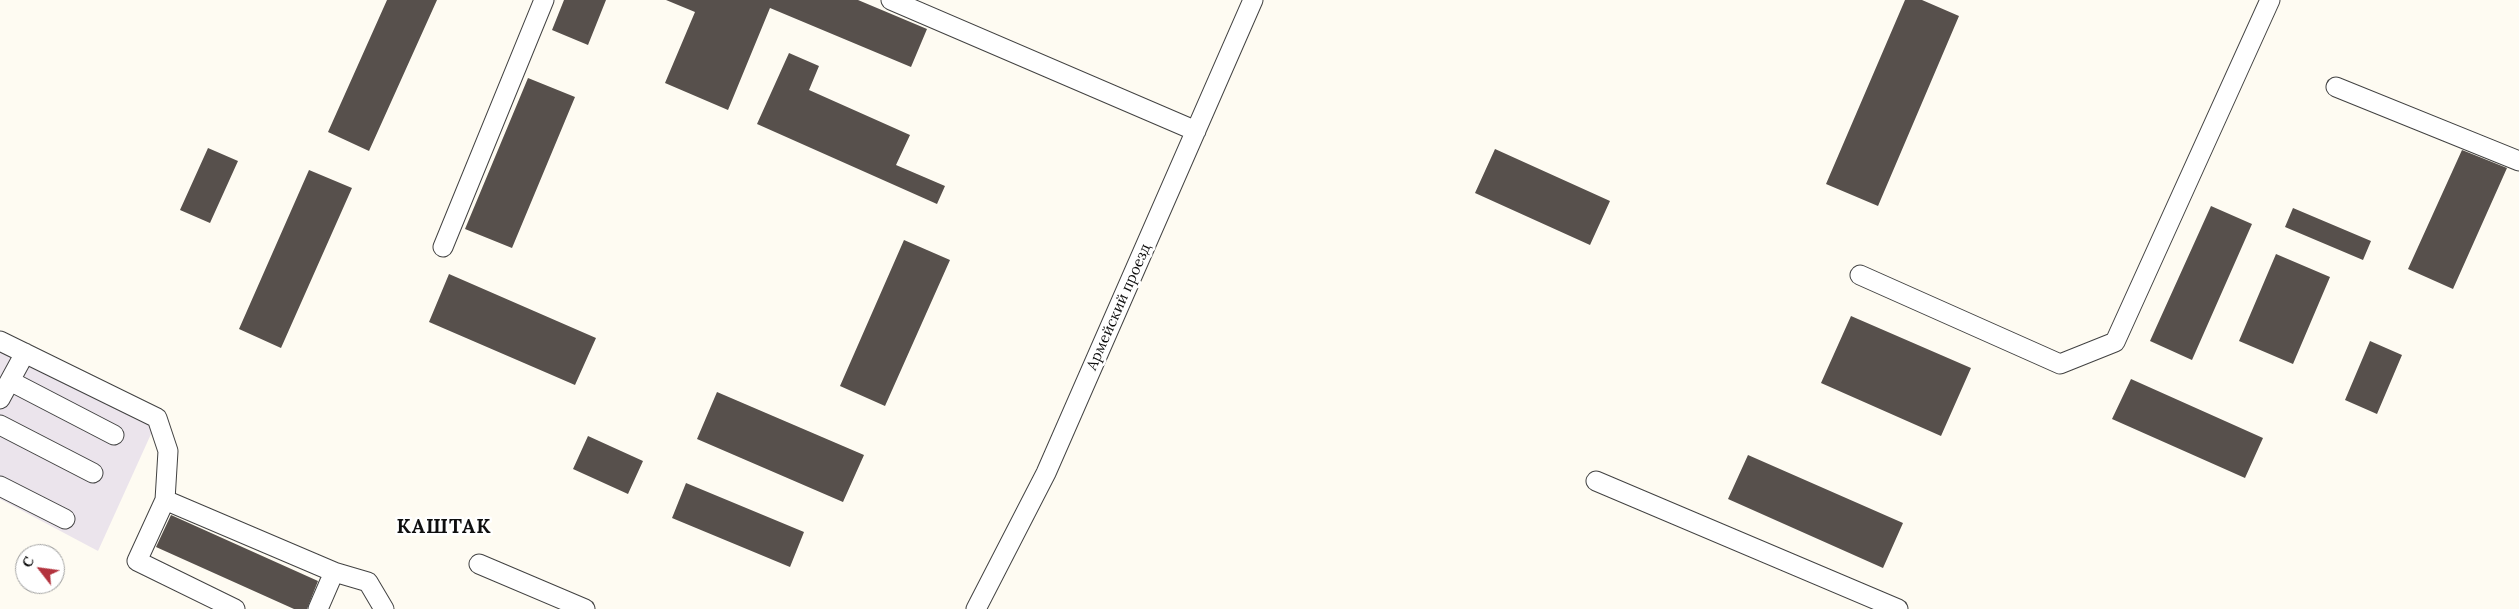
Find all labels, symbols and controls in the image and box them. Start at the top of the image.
street label: Армейский проезд [1083,241,1155,373]
district label: КАШТАК [396,515,492,539]
north arrow [15,544,65,594]
text: С [18,553,38,571]

